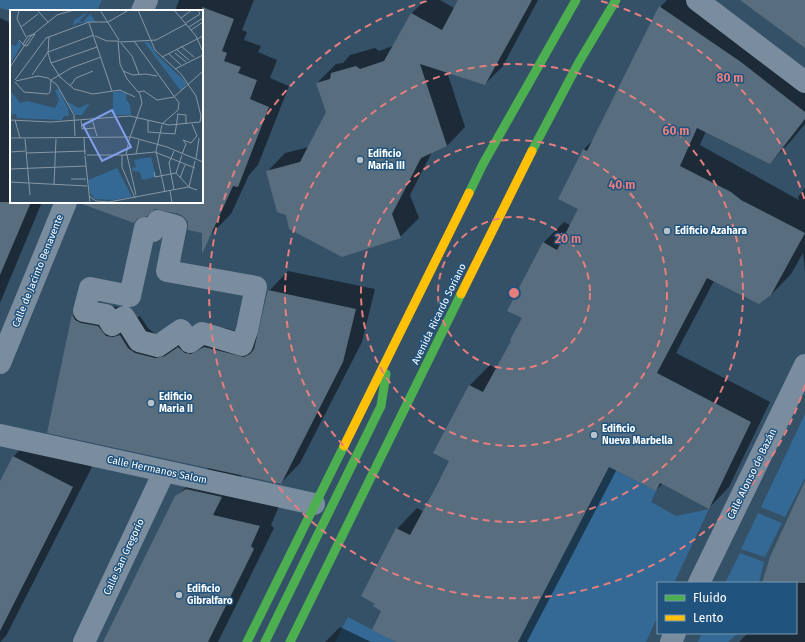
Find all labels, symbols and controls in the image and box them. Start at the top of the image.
inset map [10,10,203,203]
text: 80 m [717,71,743,85]
text: 60 m [663,124,689,138]
place label: Edificio Maria III [368,148,405,172]
marker: Edificio Maria III [355,155,365,165]
text: 40 m [609,178,635,192]
street label: Calle de Jacinto Benavente [10,213,66,329]
place label: Edificio Azahara [675,225,747,237]
marker: Edificio Azahara [662,226,672,236]
text: 20 m [555,232,581,246]
street label: Avenida Ricardo Soriano [409,261,469,366]
centre of rings [507,286,521,300]
place label: Edificio Maria II [159,391,193,415]
marker: Edificio Maria II [146,398,156,408]
place label: Edificio Nueva Marbella [602,423,673,447]
street label: Calle Alonso de Bazán [725,427,779,521]
marker: Edificio Nueva Marbella [589,430,599,440]
street label: Calle Hermanos Salom [106,454,208,486]
street label: Calle San Gregorio [101,517,147,597]
legend [657,582,797,634]
place label: Edificio Gibralfaro [187,583,233,607]
marker: Edificio Gibralfaro [174,590,184,600]
text: Fluido [693,591,727,605]
text: Lento [693,611,723,625]

